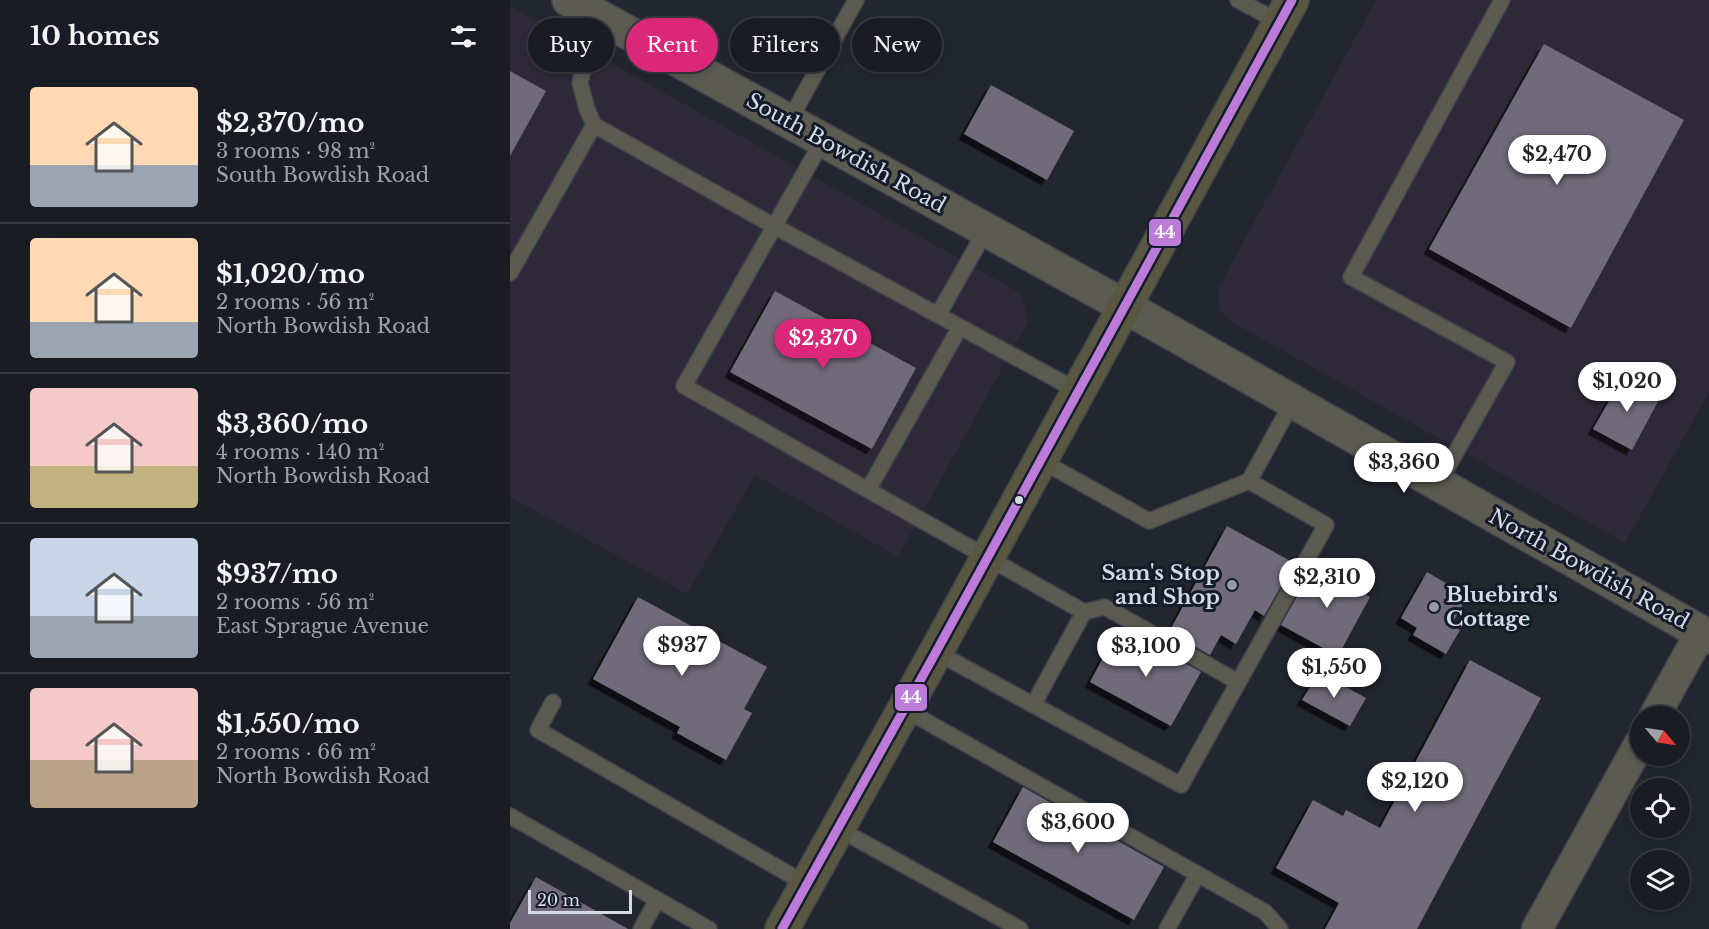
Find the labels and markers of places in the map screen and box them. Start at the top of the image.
pin: $2,470 [1508,135,1606,186]
pin: $2,370 [774,319,872,370]
pin: $1,020 [1578,362,1676,413]
pin: $3,360 [1355,443,1453,494]
unlabelled marker [1013,494,1025,506]
pin: $2,310 [1278,558,1376,609]
place label: Sam's Stop and Shop [1101,560,1220,610]
marker: Sam's Stop and Shop [1225,578,1239,592]
place label: Bluebird's Cottage [1446,582,1558,632]
marker: Bluebird's Cottage [1427,600,1441,614]
pin: $937 [646,626,718,677]
pin: $3,100 [1097,627,1195,678]
pin: $1,550 [1285,648,1383,699]
pin: $2,120 [1366,762,1464,813]
pin: $3,600 [1029,803,1127,854]

